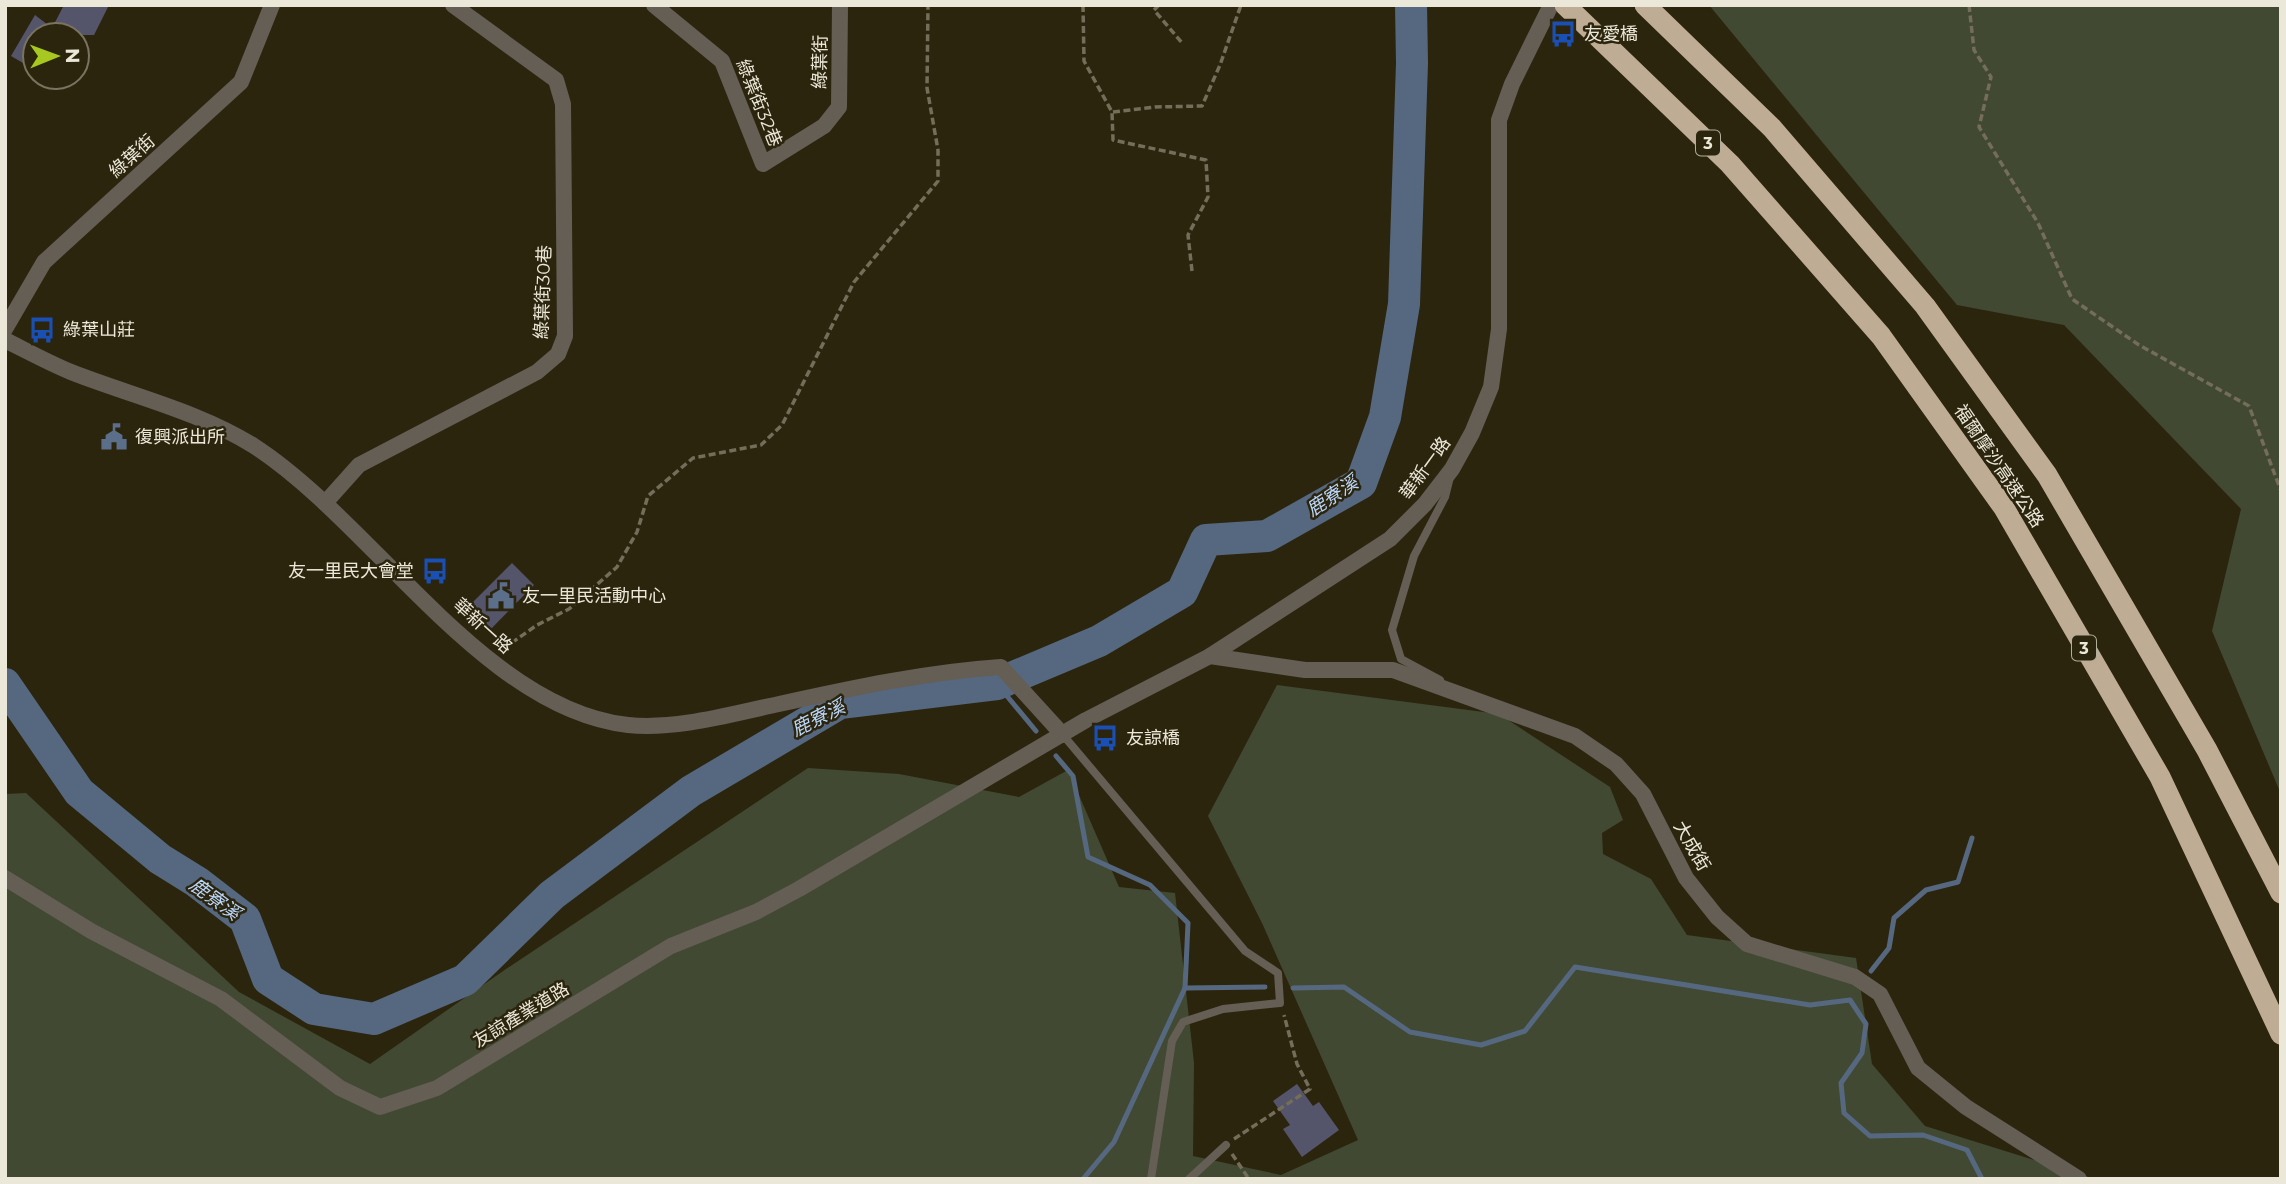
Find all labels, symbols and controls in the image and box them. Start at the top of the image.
bus stop icon: 友愛橋 [1548,19,1578,49]
north arrow [21,21,91,91]
place label: 友愛橋 [1584,23,1638,45]
street label: 綠葉街 [809,35,831,89]
text: N [61,48,84,64]
street label: 綠葉街32巷 [732,56,786,150]
street label: 綠葉街 [105,130,159,182]
road number: 3 [1696,130,1720,155]
street label: 綠葉街30巷 [530,245,556,339]
bus stop icon: 綠葉山莊 [27,315,57,345]
place label: 綠葉山莊 [63,319,135,341]
street label: 福爾摩沙高速公路 [1950,400,2048,532]
public building icon: 復興派出所 [99,422,129,452]
place label: 復興派出所 [135,426,225,448]
street label: 華新一路 [1395,432,1455,504]
water label: 鹿寮溪 [1302,469,1365,521]
bus stop icon: 友一里民大會堂 [420,556,450,586]
place label: 友一里民大會堂 [288,560,414,582]
public building icon: 友一里民活動中心 [486,581,516,611]
place label: 友一里民活動中心 [522,585,666,607]
street label: 華新一路 [449,594,517,658]
road number: 3 [2072,636,2096,660]
water label: 鹿寮溪 [787,693,851,741]
bus stop icon: 友諒橋 [1090,723,1120,753]
place label: 友諒橋 [1126,727,1180,749]
street label: 大成街 [1669,817,1715,875]
water label: 鹿寮溪 [185,873,247,927]
street label: 友諒產業道路 [469,978,573,1052]

